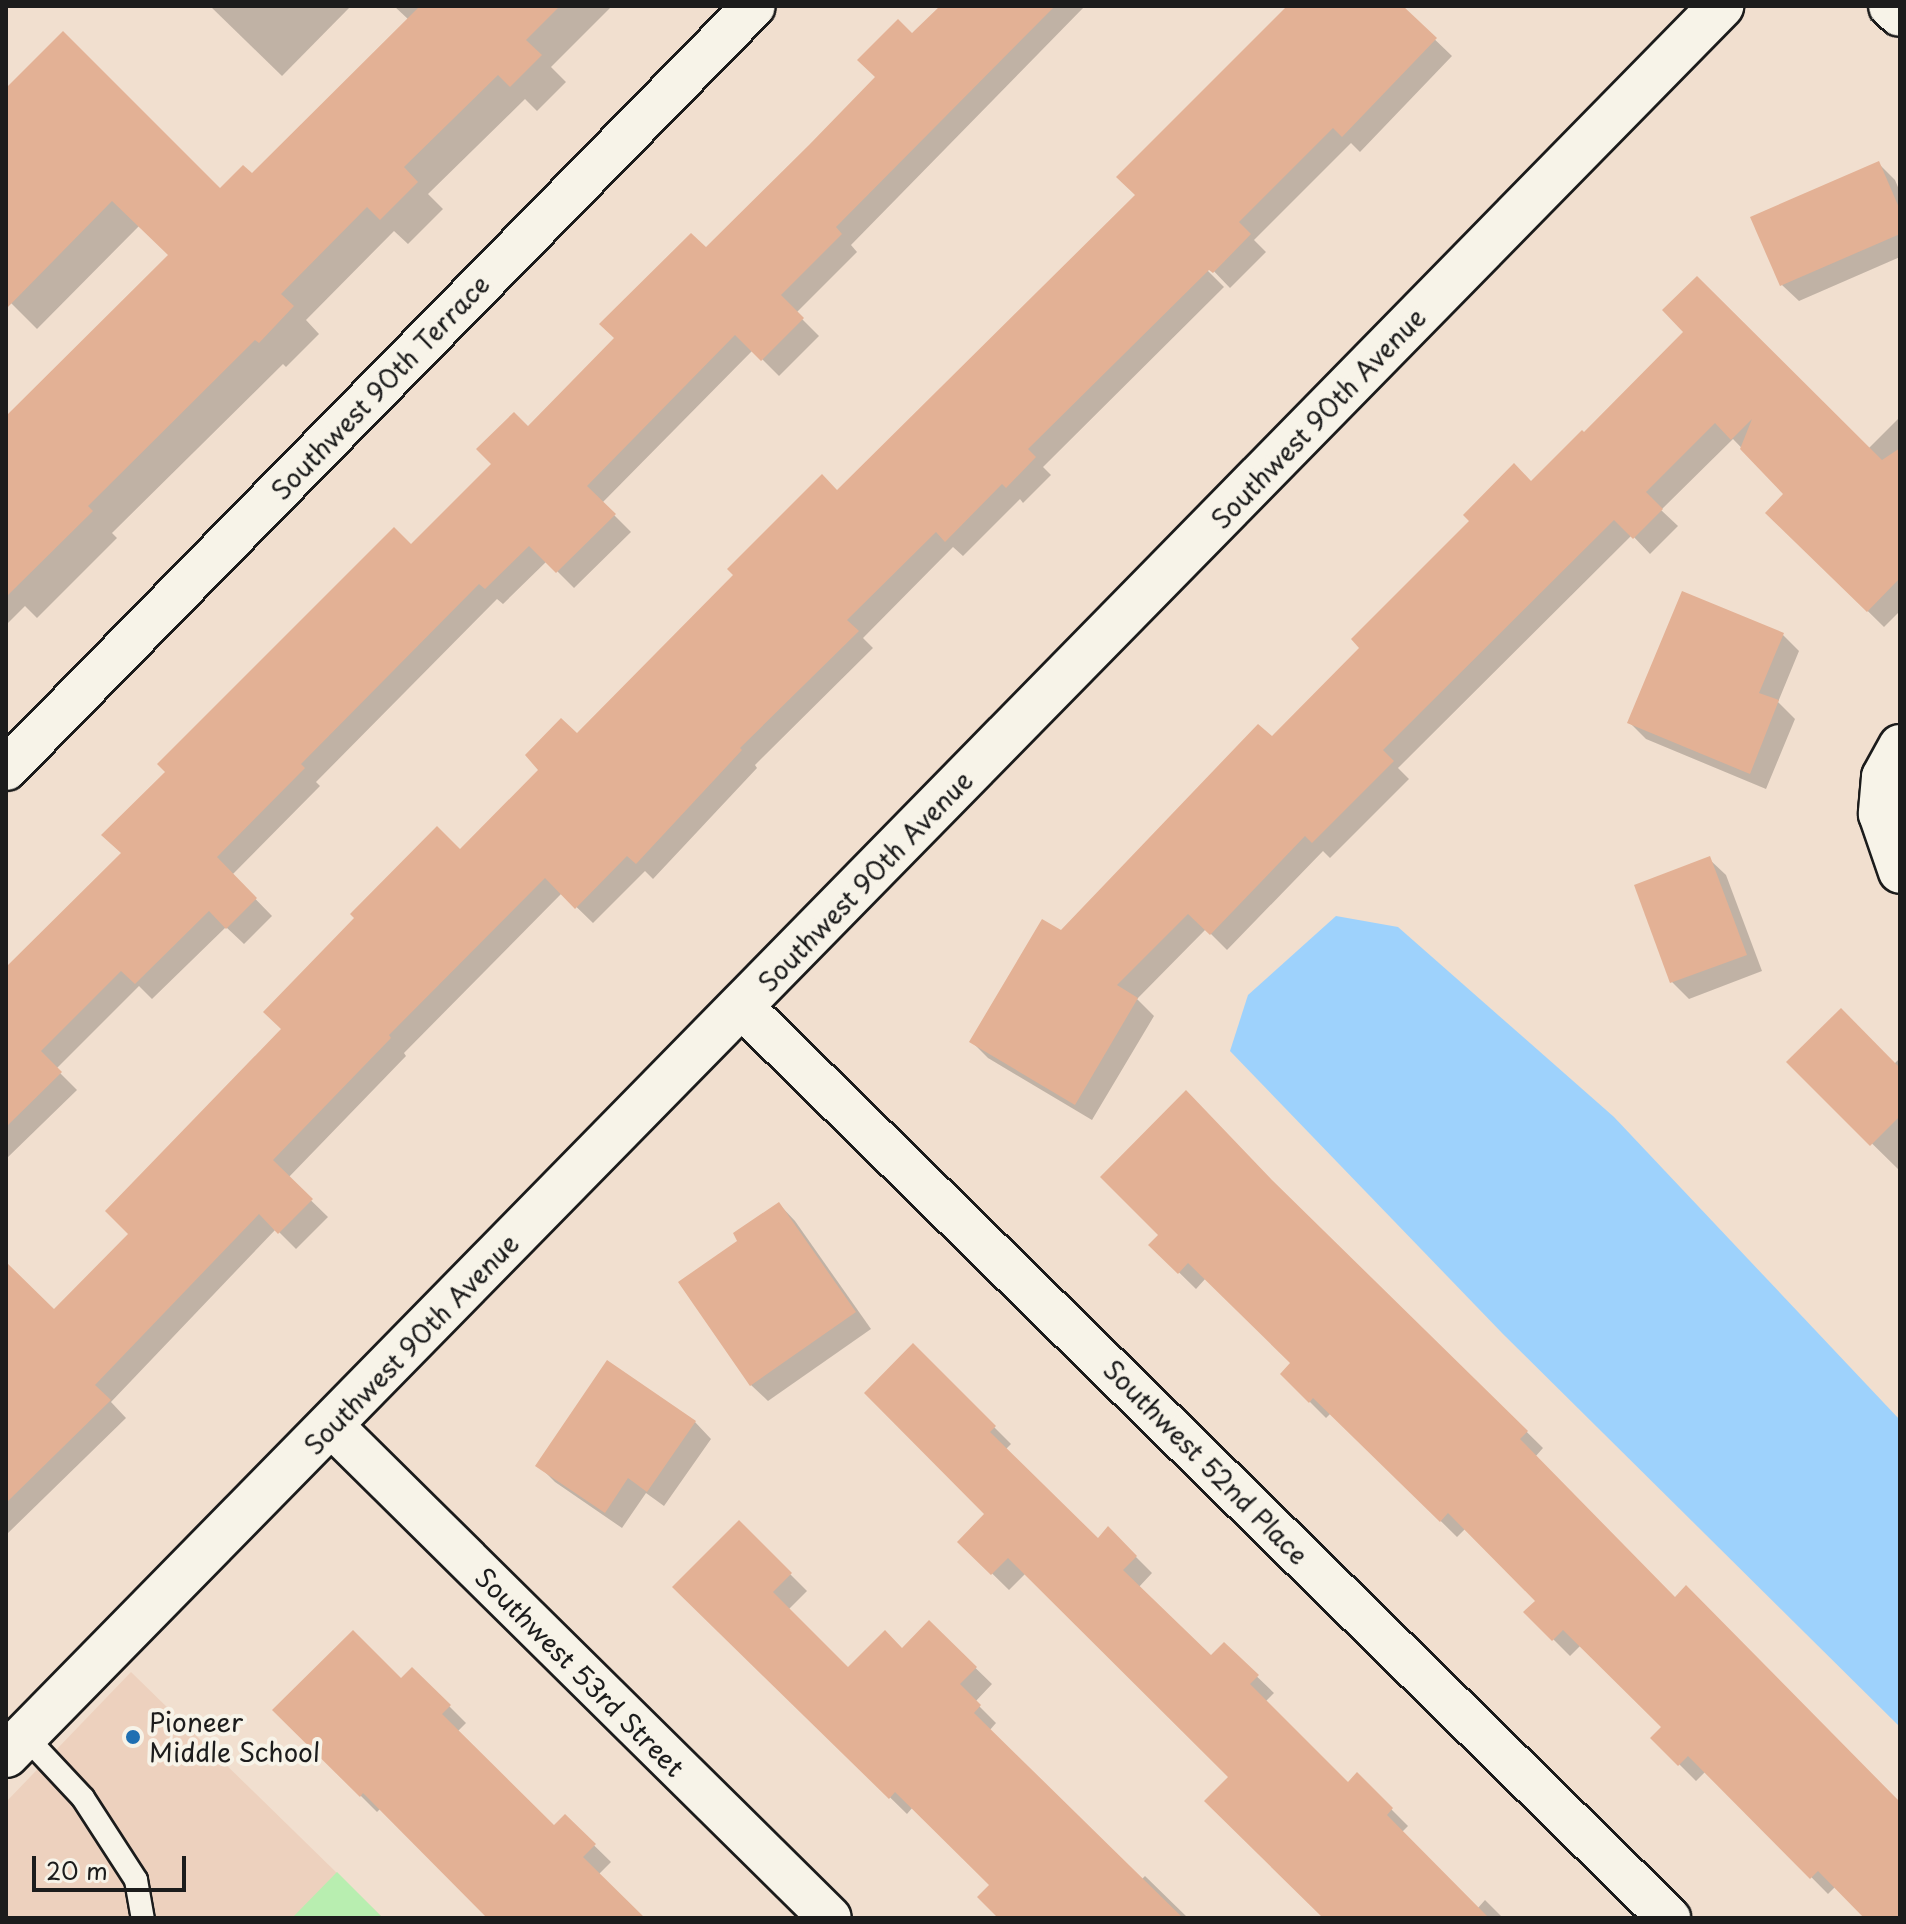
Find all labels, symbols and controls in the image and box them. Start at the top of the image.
street label: Southwest 90th Terrace [264,268,496,506]
street label: Southwest 90th Avenue [1204,301,1432,535]
street label: Southwest 90th Avenue [751,764,979,998]
street label: Southwest 90th Avenue [297,1227,525,1461]
street label: Southwest 52nd Place [1097,1353,1315,1571]
street label: Southwest 53rd Street [468,1560,692,1784]
place label: Pioneer Middle School [149,1706,323,1768]
marker: Pioneer Middle School [124,1728,142,1746]
scale bar [36,1840,190,1890]
text: 20 m [46,1852,108,1888]

